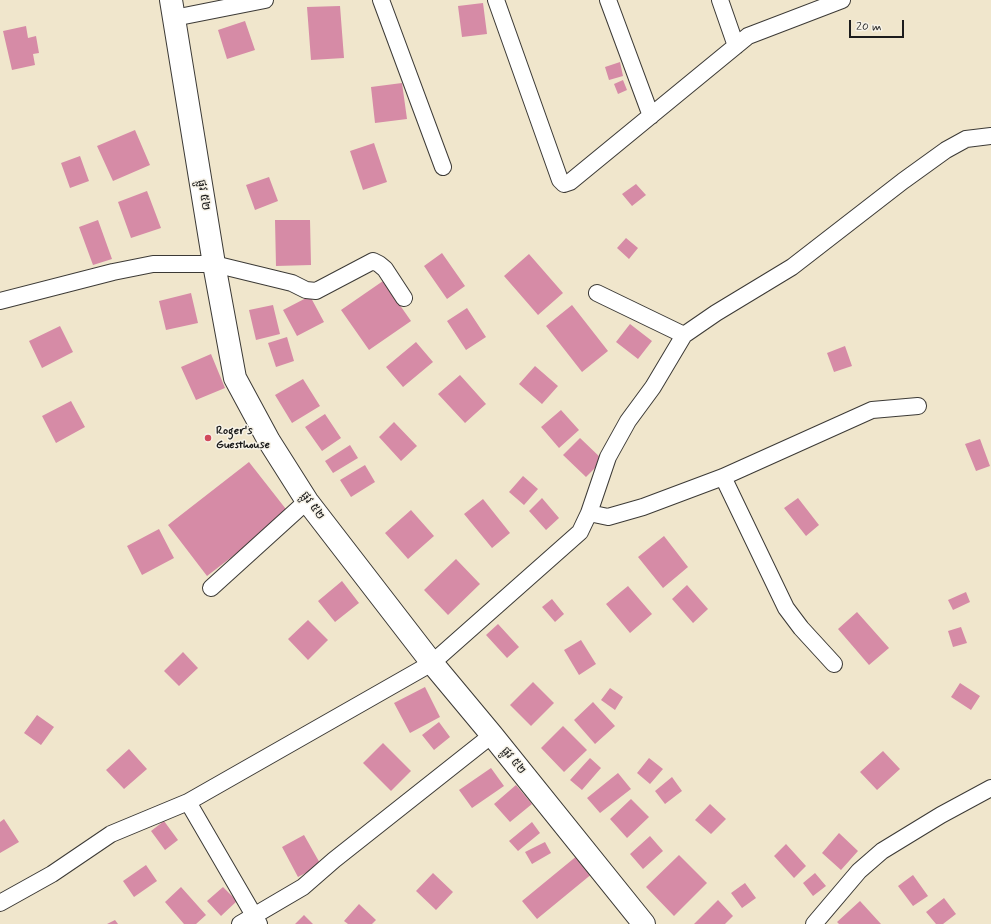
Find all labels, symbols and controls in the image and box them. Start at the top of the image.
scale bar [851,12,906,38]
text: 20 m [856,19,882,35]
street label: ផ្លូវ ៥២ [193,178,213,212]
place label: Roger's Guesthouse [216,424,270,452]
marker: Roger's Guesthouse [203,433,213,443]
street label: ផ្លូវ ៥២ [297,489,327,523]
street label: ផ្លូវ ៥២ [498,744,528,778]

